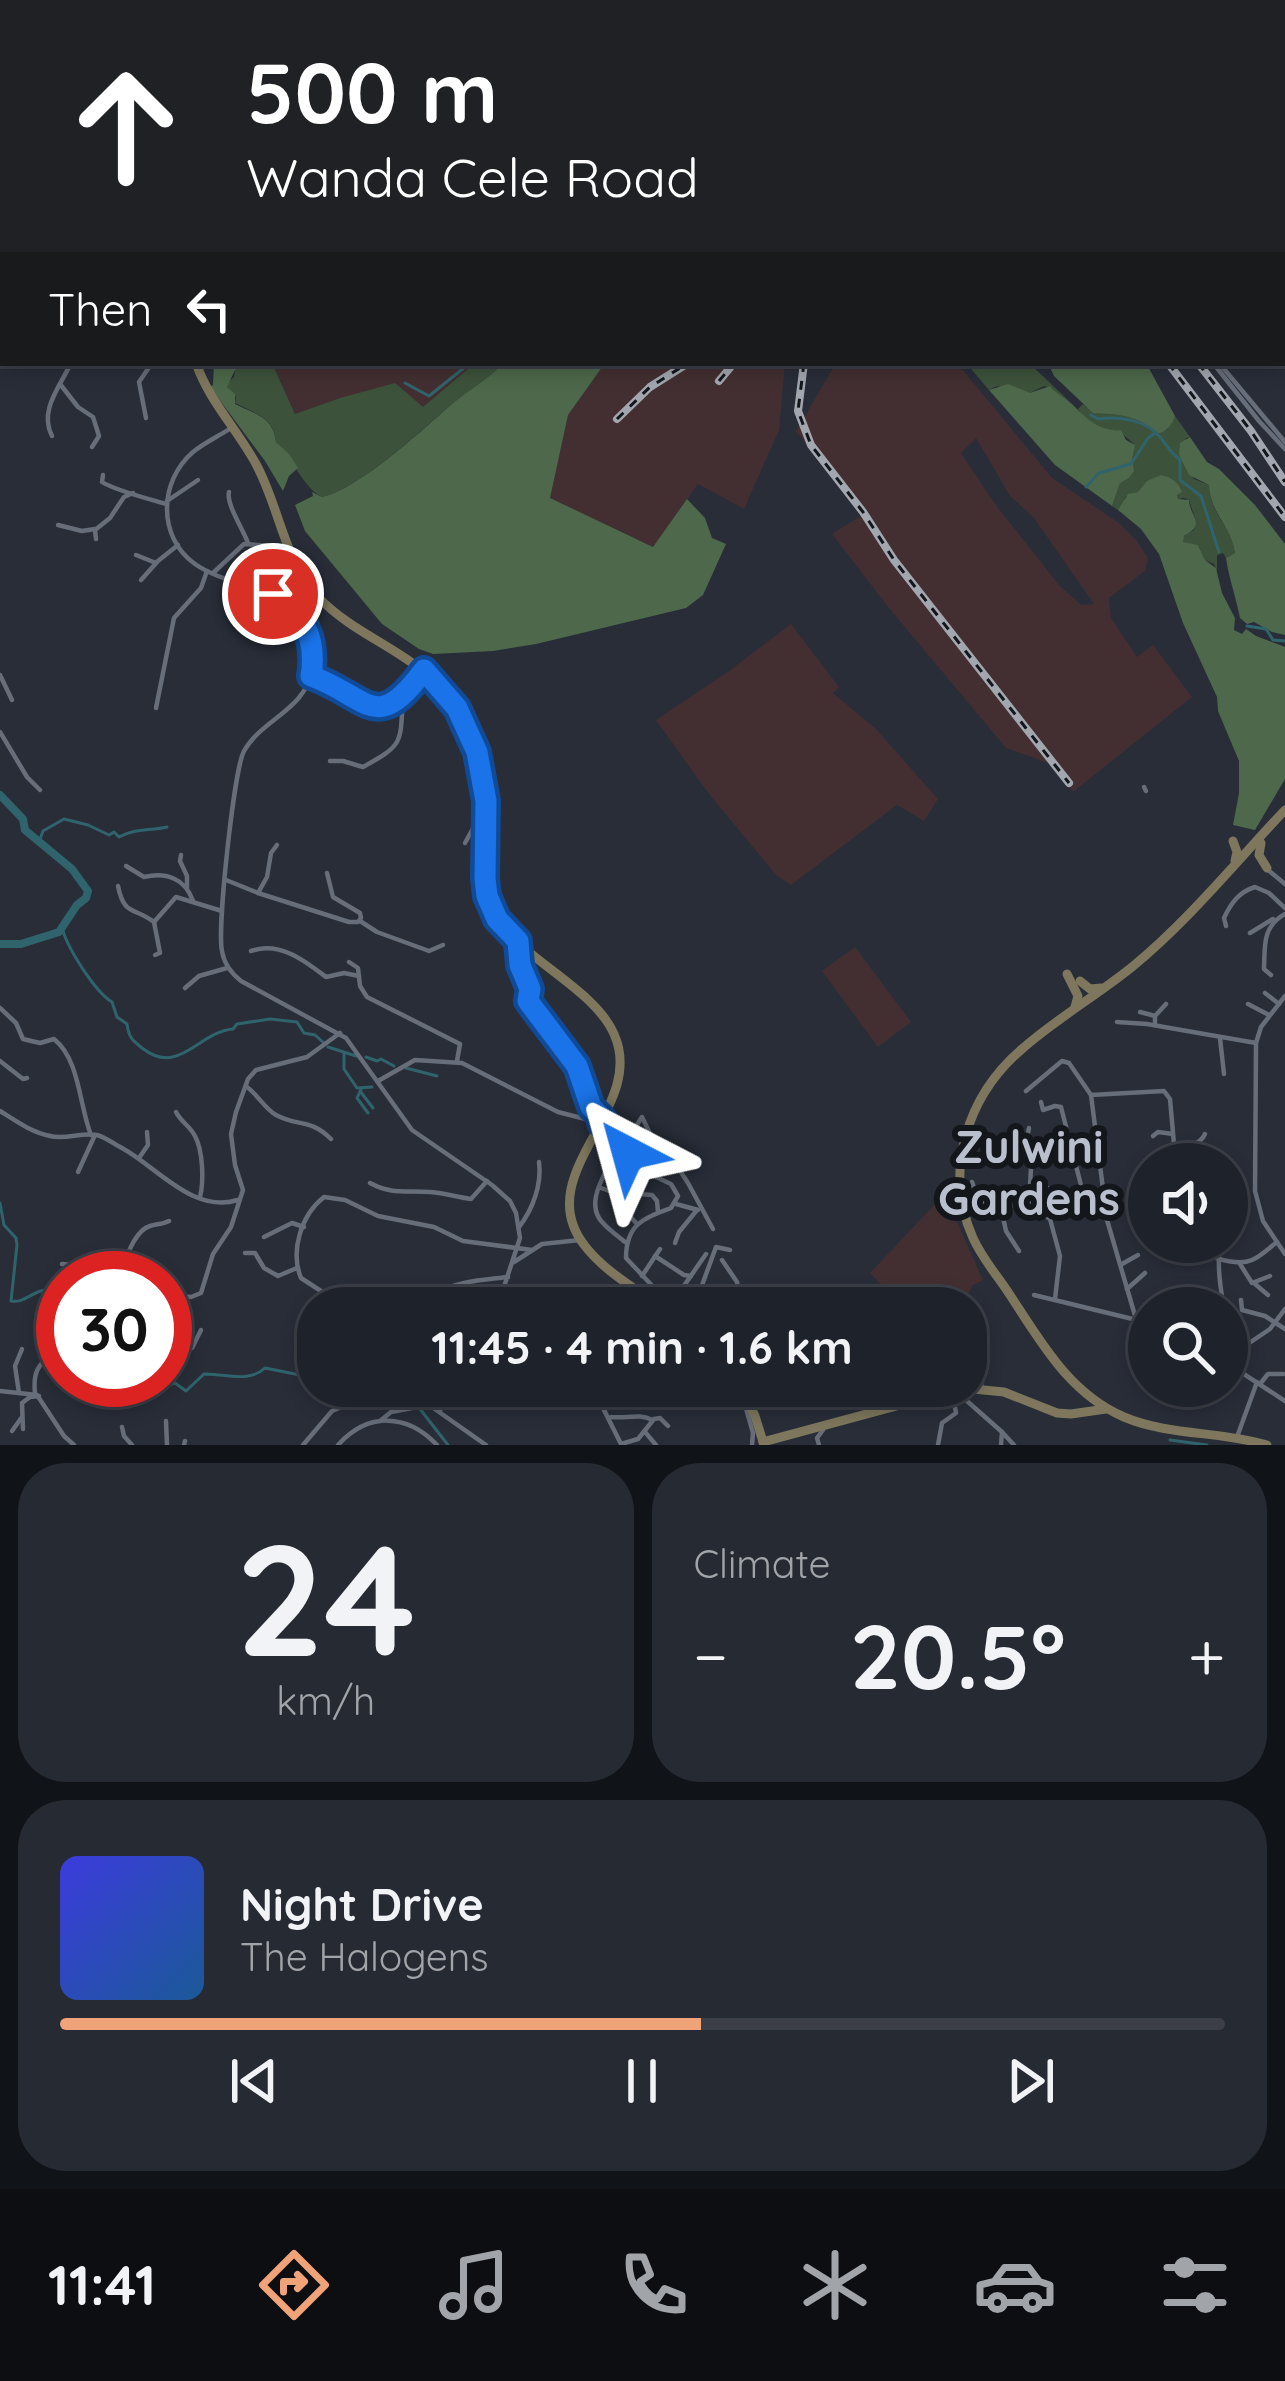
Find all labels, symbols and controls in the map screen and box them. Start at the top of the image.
text: 500 m [246,39,499,144]
icon: ahead [48,48,204,204]
text: Wanda Cele Road [246,143,699,211]
icon: left [176,276,242,342]
text: Then [48,281,152,337]
pin [222,543,324,645]
icon: arrive [240,561,306,627]
position arrow [565,1090,691,1216]
district label: Zulwini Gardens [938,1118,1120,1226]
map controls [1128,1143,1248,1407]
button: sound [1128,1143,1248,1263]
speed limit sign: 30 [36,1251,192,1407]
button: search [1128,1287,1248,1407]
text: 11:45 · 4 min · 1.6 km [431,1319,853,1375]
text: 24 [236,1500,416,1695]
text: Climate [694,1539,831,1588]
text: 20.5° [850,1599,1066,1712]
text: − [694,1614,728,1697]
text: + [1188,1614,1225,1697]
text: km/h [276,1676,375,1725]
text: Night Drive [240,1876,484,1932]
text: The Halogens [240,1932,489,1981]
icon: previous [221,2048,287,2114]
icon: pause [609,2048,675,2114]
icon: next [998,2048,1064,2114]
icon: directions [252,2243,336,2327]
icon: music [432,2243,516,2327]
icon: phone [612,2243,696,2327]
icon: climate [793,2243,877,2327]
icon: car [973,2243,1057,2327]
icon: filters [1153,2243,1237,2327]
text: 11:41 [48,2251,156,2319]

